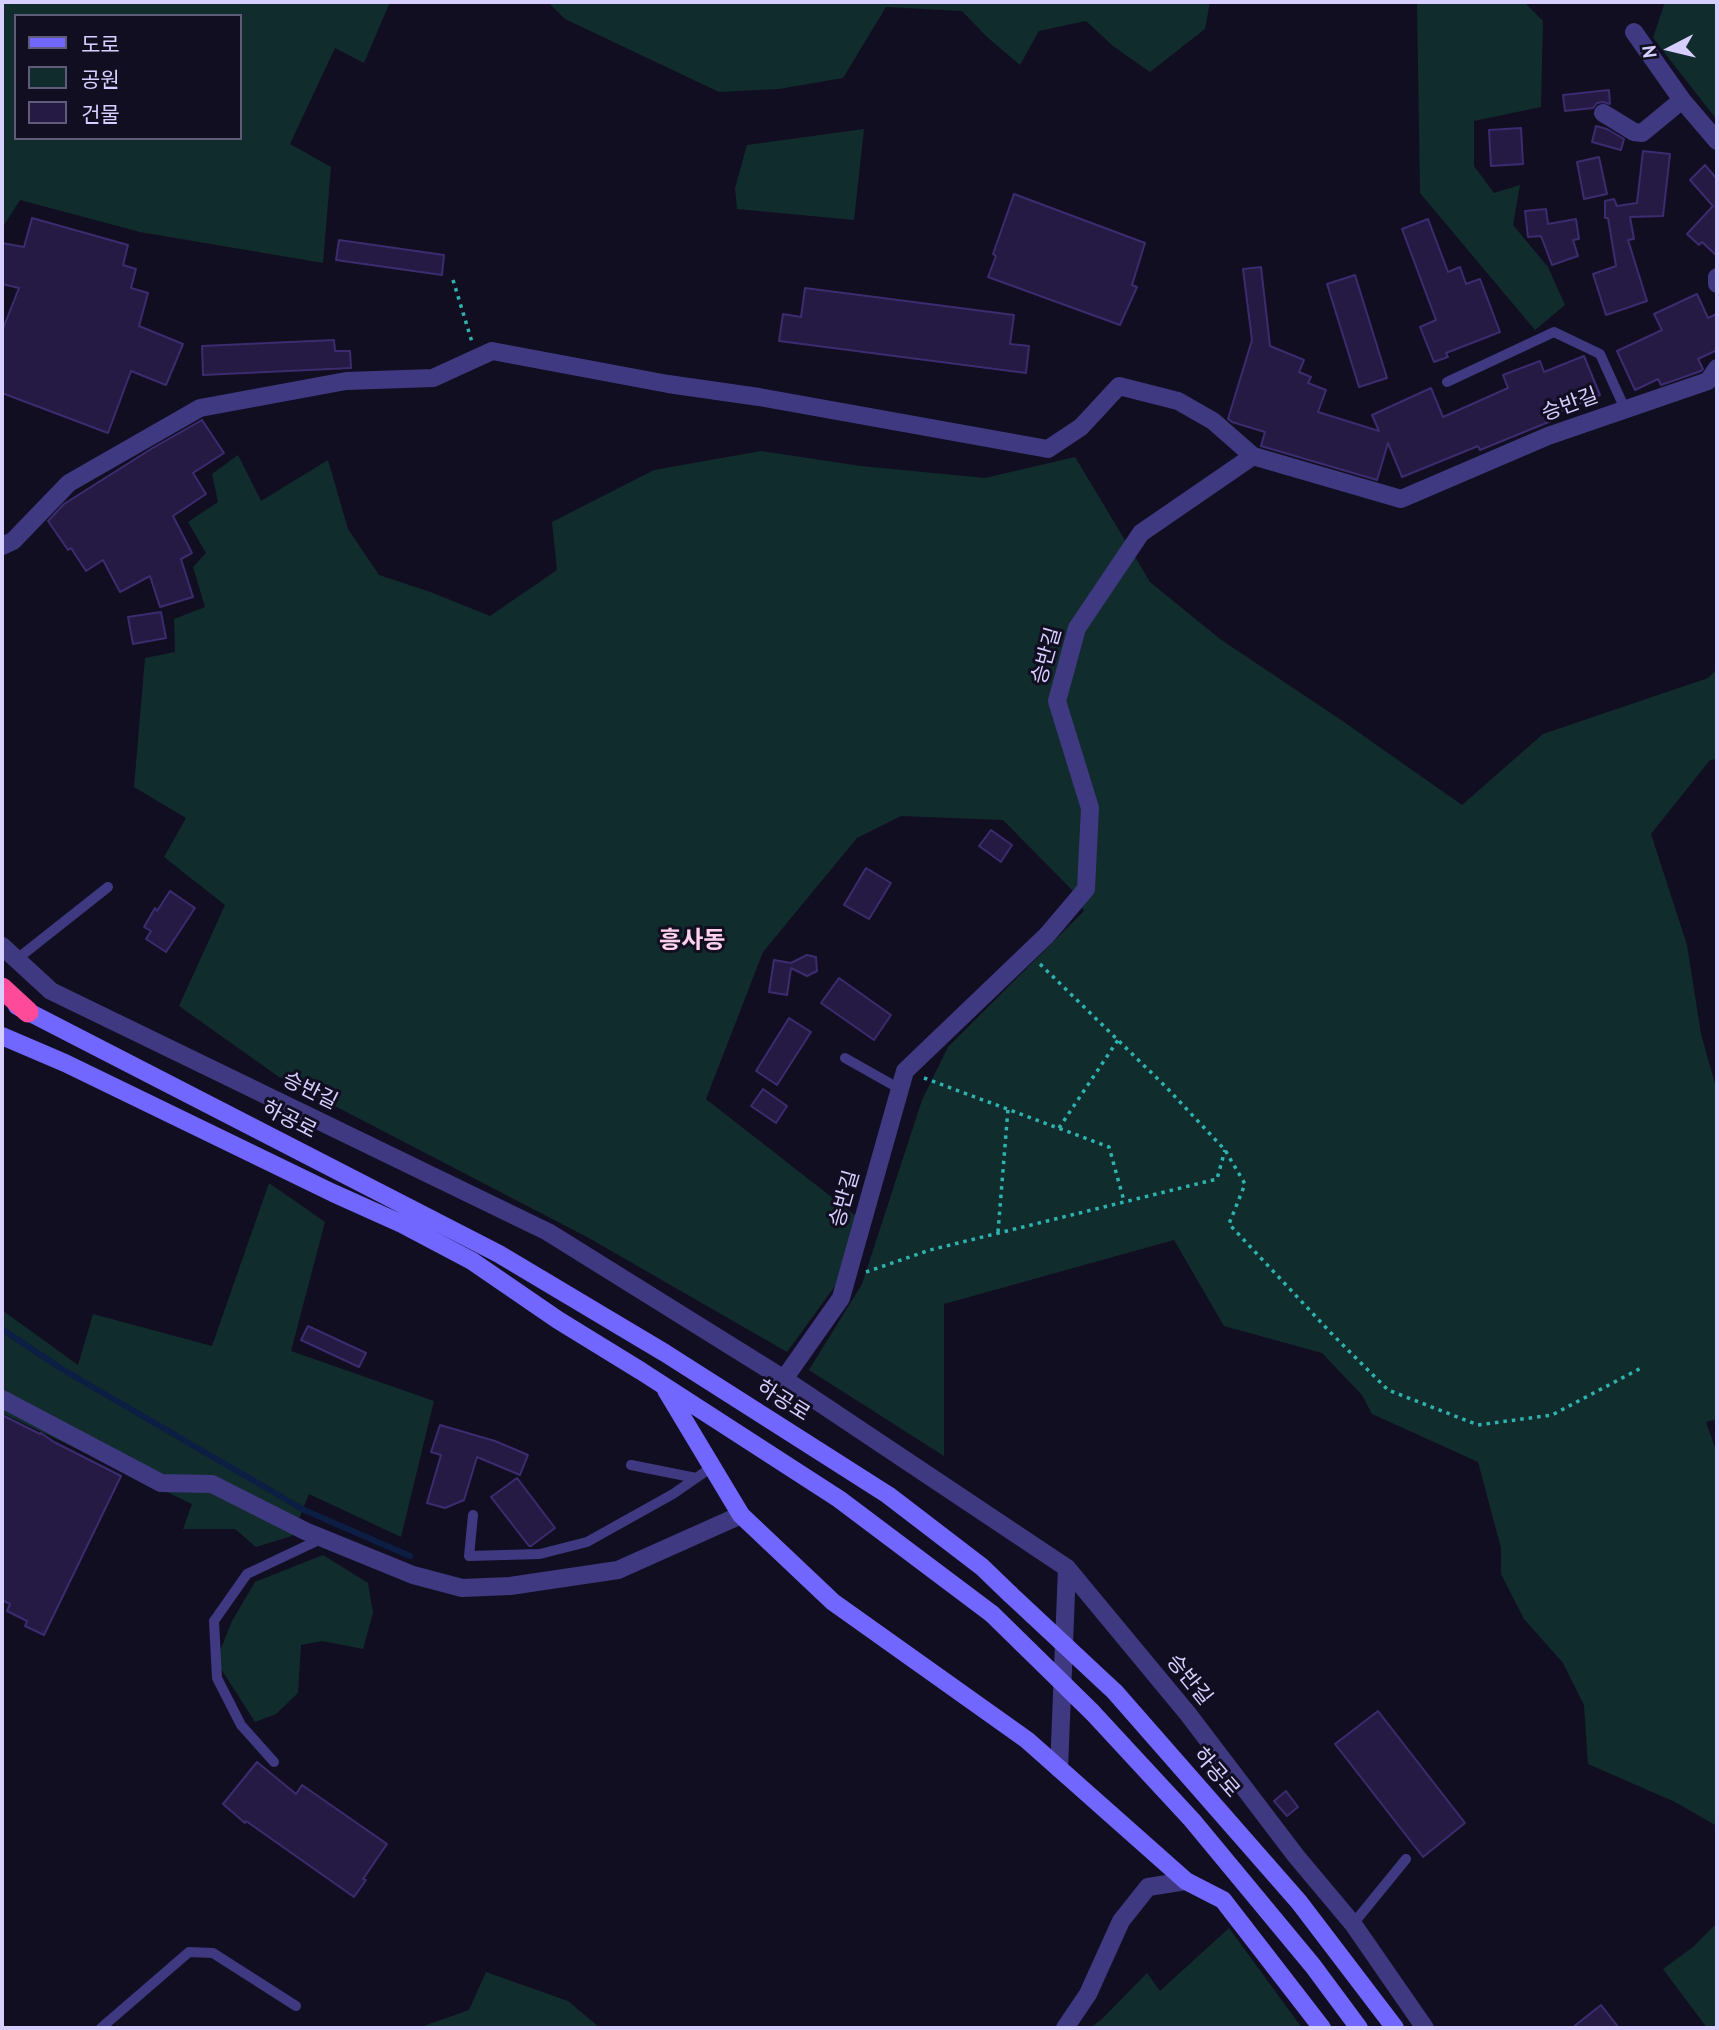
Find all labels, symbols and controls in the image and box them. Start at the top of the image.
legend [14,14,242,140]
north arrow [1635,14,1705,84]
text: 도로 [81,31,120,58]
text: N [1636,44,1662,59]
text: 공원 [81,66,120,93]
text: 건물 [81,101,120,128]
street label: 승반길 [1538,383,1602,427]
street label: 승반길 [1027,625,1067,687]
district label: 흥사동 [659,927,725,955]
street label: 승반길 [278,1067,342,1115]
street label: 하공로 [257,1096,321,1144]
street label: 승반길 [825,1168,865,1230]
street label: 하공로 [752,1375,814,1427]
street label: 승반길 [1161,1650,1217,1710]
street label: 하공로 [1187,1743,1245,1803]

